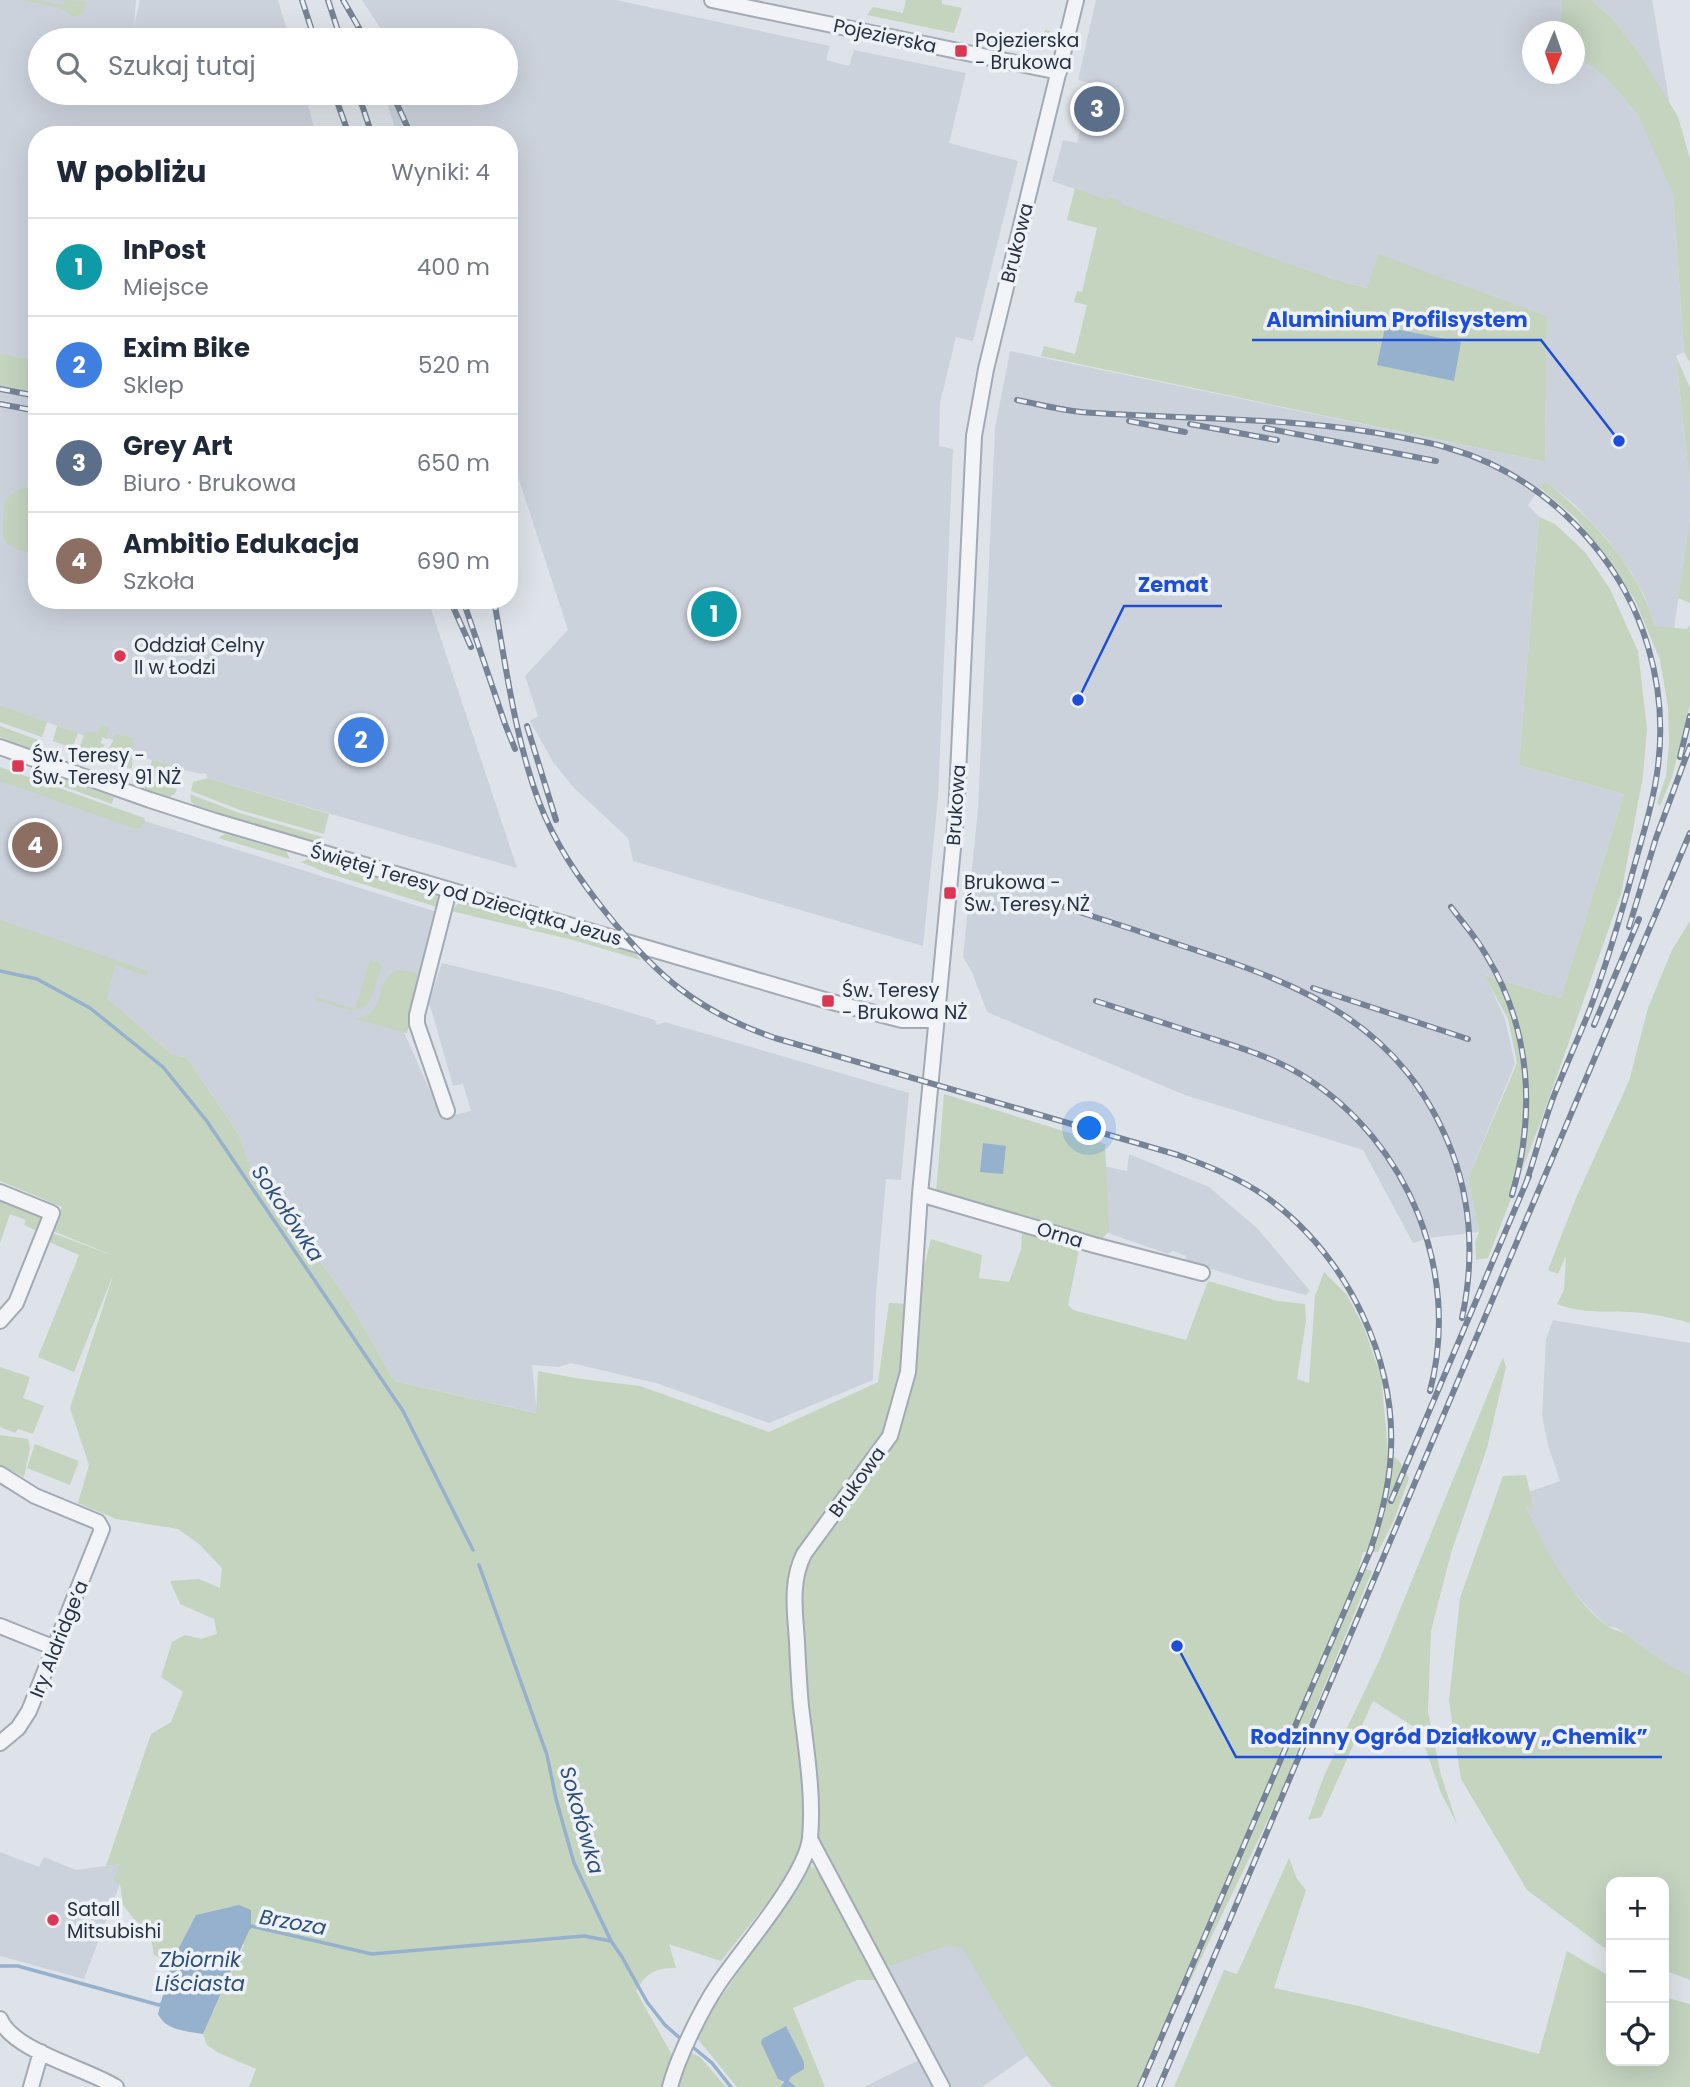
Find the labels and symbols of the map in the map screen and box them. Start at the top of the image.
street label: Pojezierska [831,12,939,60]
north arrow [1522,21,1585,84]
place label: Pojezierska - Brukowa [975,27,1079,76]
marker: Pojezierska - Brukowa [953,43,969,59]
pin: 3 [1074,83,1120,135]
street label: Brukowa [994,200,1040,286]
callout: Aluminium Profilsystem [1252,298,1541,340]
text: Aluminium Profilsystem [1266,305,1528,334]
callout: Zemat [1124,564,1222,606]
text: Zemat [1138,570,1208,599]
pin: 1 [691,588,737,640]
place label: Oddział Celny II w Łodzi [134,632,265,681]
marker: Oddział Celny II w Łodzi [112,648,128,664]
pin: 2 [338,714,384,766]
place label: Św. Teresy - Św. Teresy 91 NŻ [32,742,181,791]
marker: Św. Teresy - Św. Teresy 91 NŻ [10,758,26,774]
street label: Brukowa [940,764,972,846]
pin: 4 [12,819,58,871]
street label: Świętej Teresy od Dzieciątka Jezus [307,837,625,953]
place label: Brukowa - Św. Teresy NŻ [964,869,1090,918]
marker: Brukowa - Św. Teresy NŻ [942,885,958,901]
place label: Św. Teresy - Brukowa NŻ [842,977,968,1026]
marker: Św. Teresy - Brukowa NŻ [820,993,836,1009]
your location [1072,1111,1106,1145]
water label: Sokołówka [245,1159,331,1267]
street label: Orna [1034,1215,1086,1255]
street label: Brukowa [822,1441,892,1523]
street label: Iry Aldridge’a [23,1576,95,1702]
callout: Rodzinny Ogród Działkowy „Chemik” [1236,1715,1662,1757]
text: Rodzinny Ogród Działkowy „Chemik” [1250,1722,1648,1751]
water label: Sokołówka [553,1763,611,1877]
place label: Satall Mitsubishi [67,1896,161,1945]
water label: Brzoza [257,1902,329,1942]
marker: Satall Mitsubishi [45,1912,61,1928]
water label: Zbiornik Liściasta [155,1945,245,1998]

